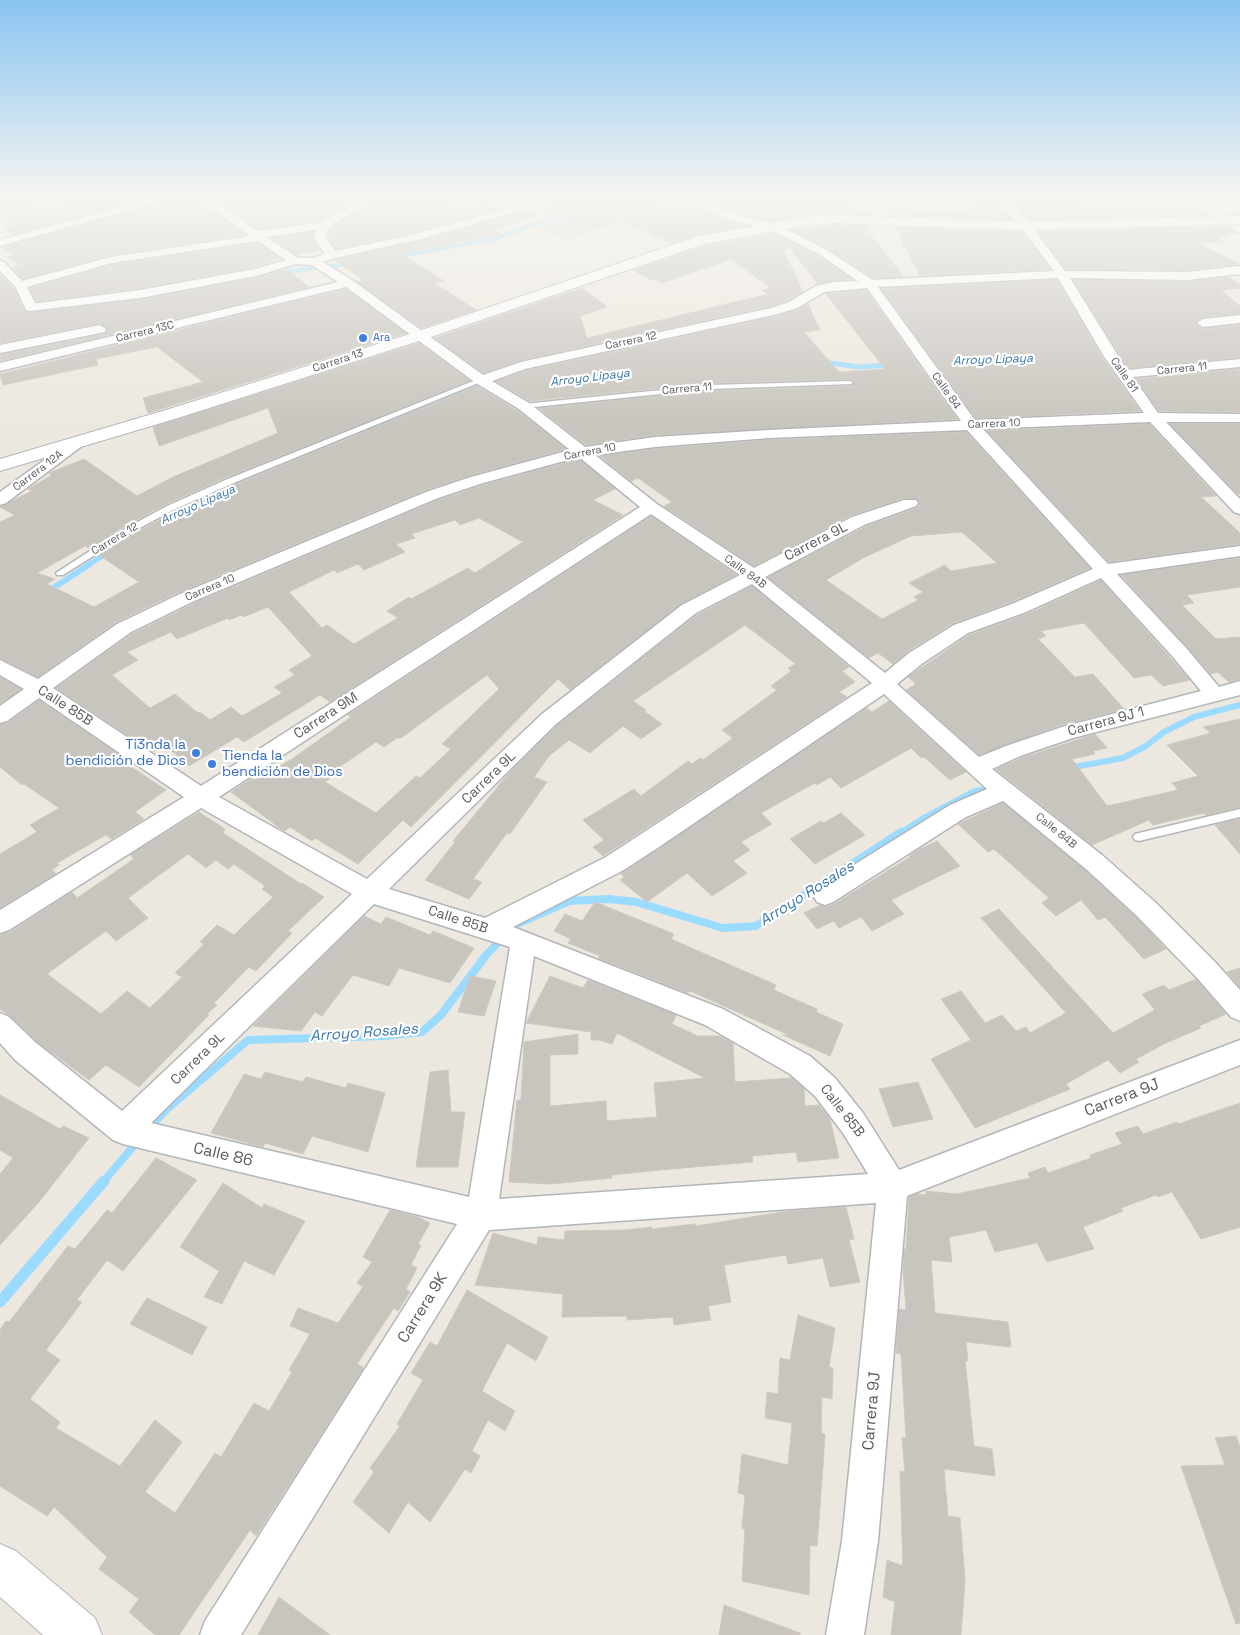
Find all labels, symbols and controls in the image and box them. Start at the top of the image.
street label: Carrera 13C [115,318,175,346]
street label: Carrera 12 [604,329,658,353]
place label: Ara [373,331,390,345]
marker: Ara [357,332,369,344]
street label: Carrera 13 [311,347,365,375]
water label: Arroyo Lipaya [953,351,1033,369]
street label: Calle 81 [1107,355,1141,395]
street label: Carrera 11 [1156,360,1208,378]
water label: Arroyo Lipaya [549,366,631,390]
street label: Calle 84 [929,370,963,412]
street label: Carrera 11 [661,380,713,398]
street label: Carrera 10 [967,416,1021,432]
street label: Carrera 10 [563,440,617,464]
street label: Carrera 12A [10,448,66,494]
water label: Arroyo Lipaya [159,482,237,528]
street label: Carrera 9L [782,519,850,565]
street label: Carrera 12 [89,520,141,558]
street label: Calle 84B [721,552,769,592]
street label: Carrera 10 [183,572,237,604]
street label: Calle 85B [34,682,96,730]
street label: Carrera 9M [291,689,361,743]
street label: Carrera 9J 1 [1066,704,1146,740]
place label: Ti3nda la bendición de Dios [65,737,186,770]
marker: Ti3nda la bendición de Dios [190,747,202,759]
place label: Tienda la bendición de Dios [222,748,343,780]
street label: Carrera 9L [459,748,519,808]
marker: Tienda la bendición de Dios [206,758,218,770]
street label: Calle 84B [1033,810,1079,852]
water label: Arroyo Rosales [757,858,857,930]
street label: Calle 85B [426,902,490,938]
water label: Arroyo Rosales [310,1020,418,1046]
street label: Carrera 9L [168,1029,228,1089]
street label: Carrera 9J [1082,1075,1162,1121]
street label: Calle 85B [816,1081,868,1141]
street label: Calle 86 [191,1139,255,1171]
street label: Carrera 9K [394,1269,452,1347]
street label: Carrera 9J [859,1371,885,1451]

